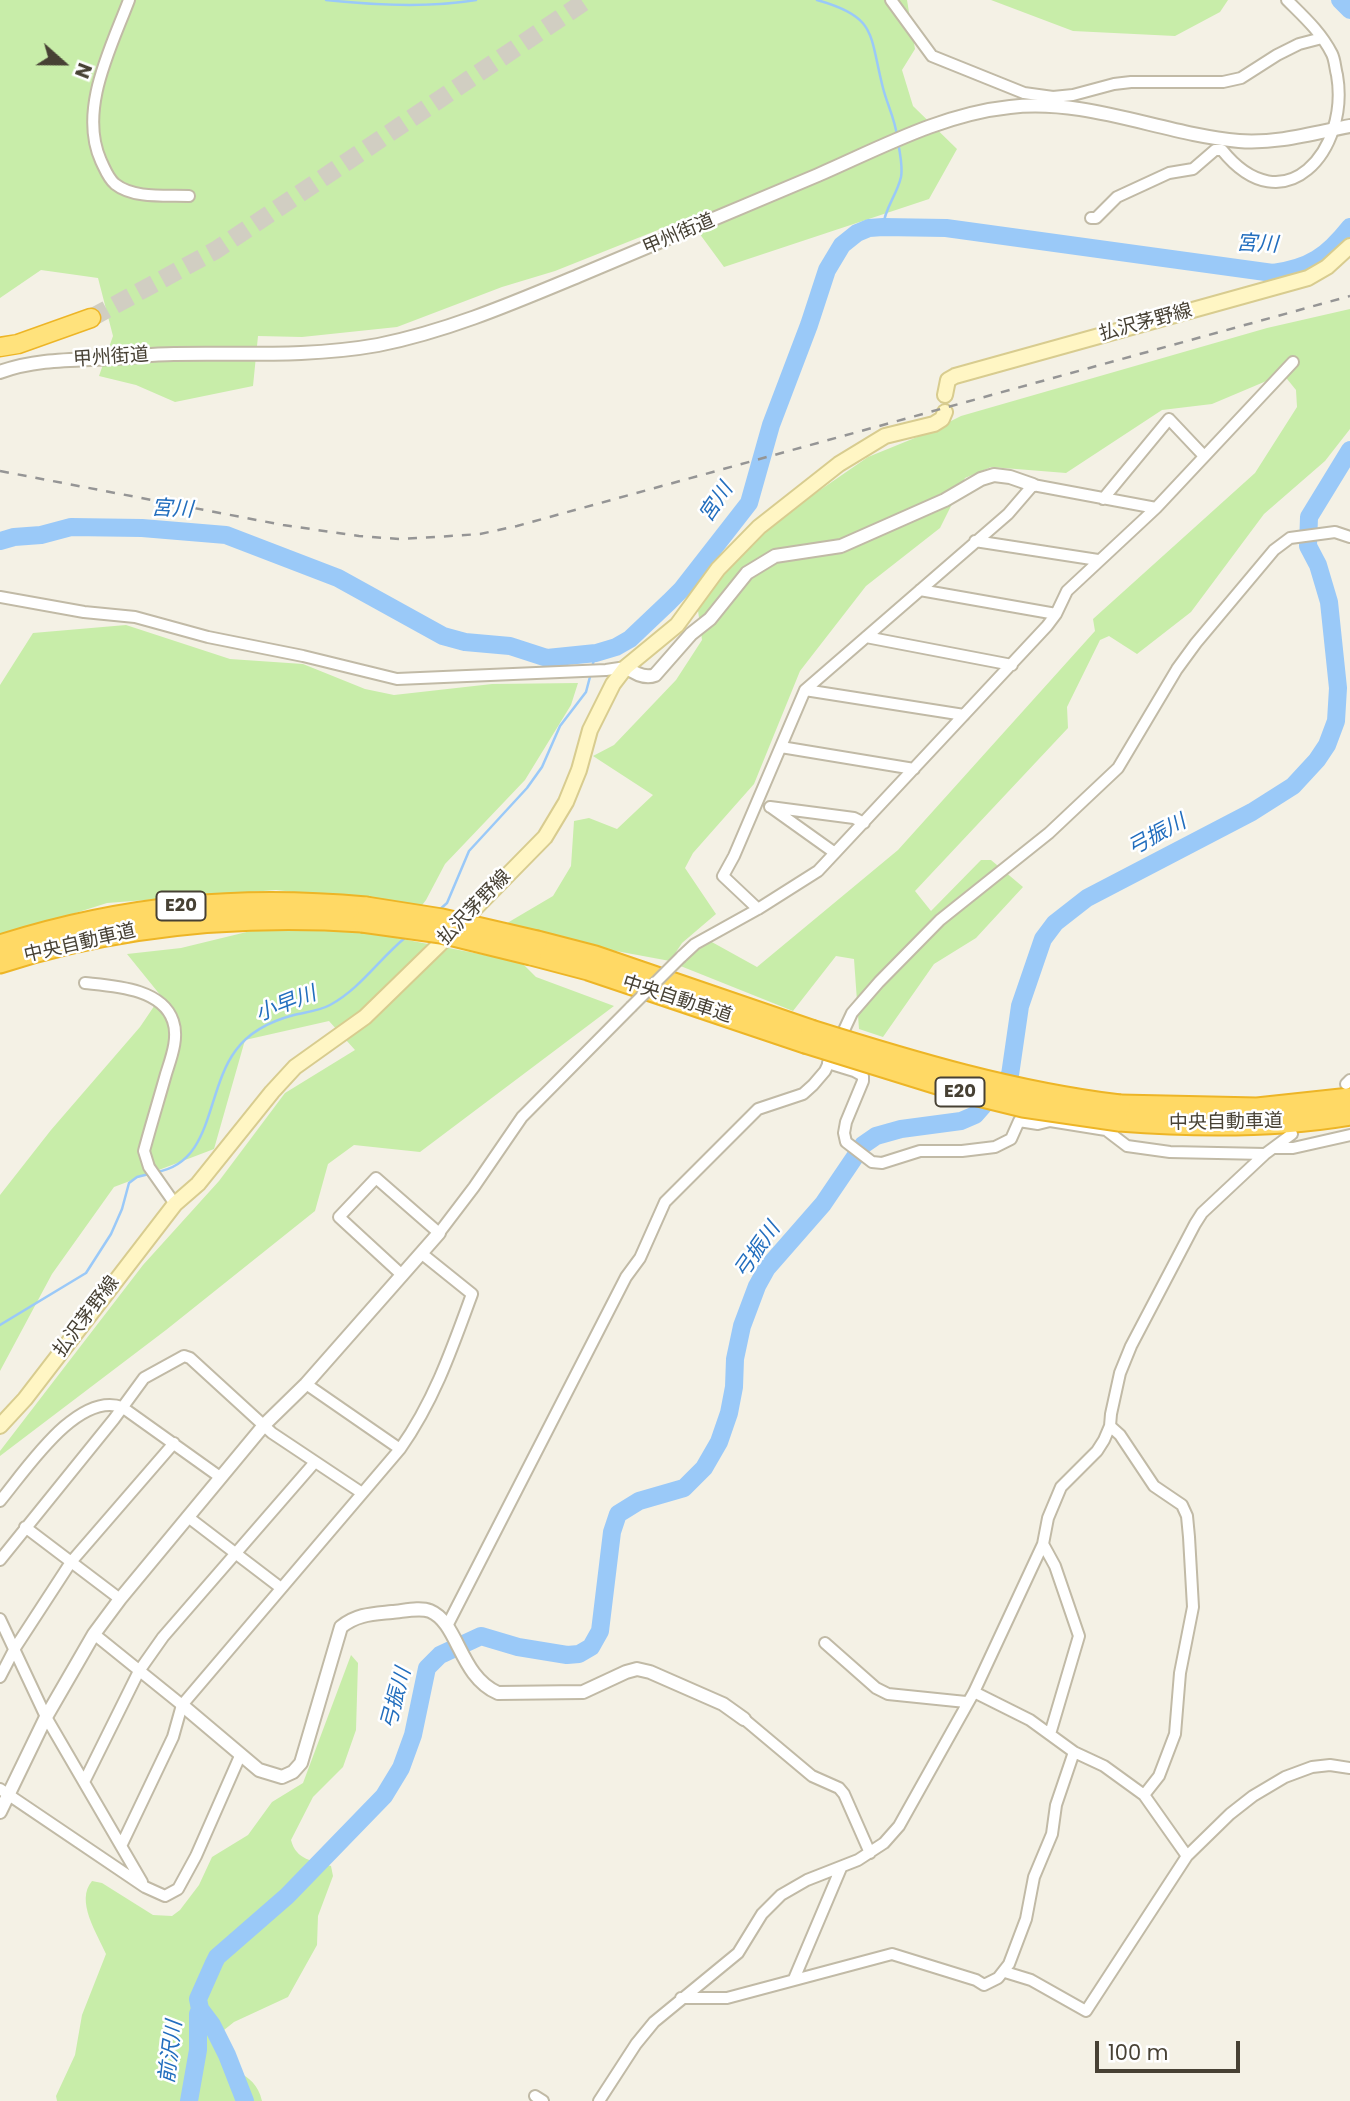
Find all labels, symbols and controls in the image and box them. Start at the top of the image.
north arrow [28,28,98,98]
text: N [68,59,98,82]
street label: 甲州街道 [640,210,718,260]
water label: 宮川 [1235,231,1279,259]
street label: 払沢茅野線 [1097,300,1195,346]
street label: 甲州街道 [72,344,150,372]
water label: 宮川 [695,479,739,527]
water label: 宮川 [150,496,194,524]
water label: 弓振川 [1123,810,1191,862]
street label: 払沢茅野線 [434,866,516,950]
road number: E20 [156,891,206,920]
street label: 中央自動車道 [22,920,138,968]
street label: 中央自動車道 [619,972,735,1028]
water label: 小早川 [252,982,320,1028]
road number: E20 [936,1078,984,1106]
street label: 中央自動車道 [1169,1111,1283,1135]
water label: 弓振川 [730,1218,786,1284]
street label: 払沢茅野線 [49,1272,125,1362]
water label: 弓振川 [377,1665,417,1733]
water label: 前沢川 [156,2019,188,2085]
scale bar [1098,2028,1243,2072]
text: 100 m [1108,2038,1168,2067]

